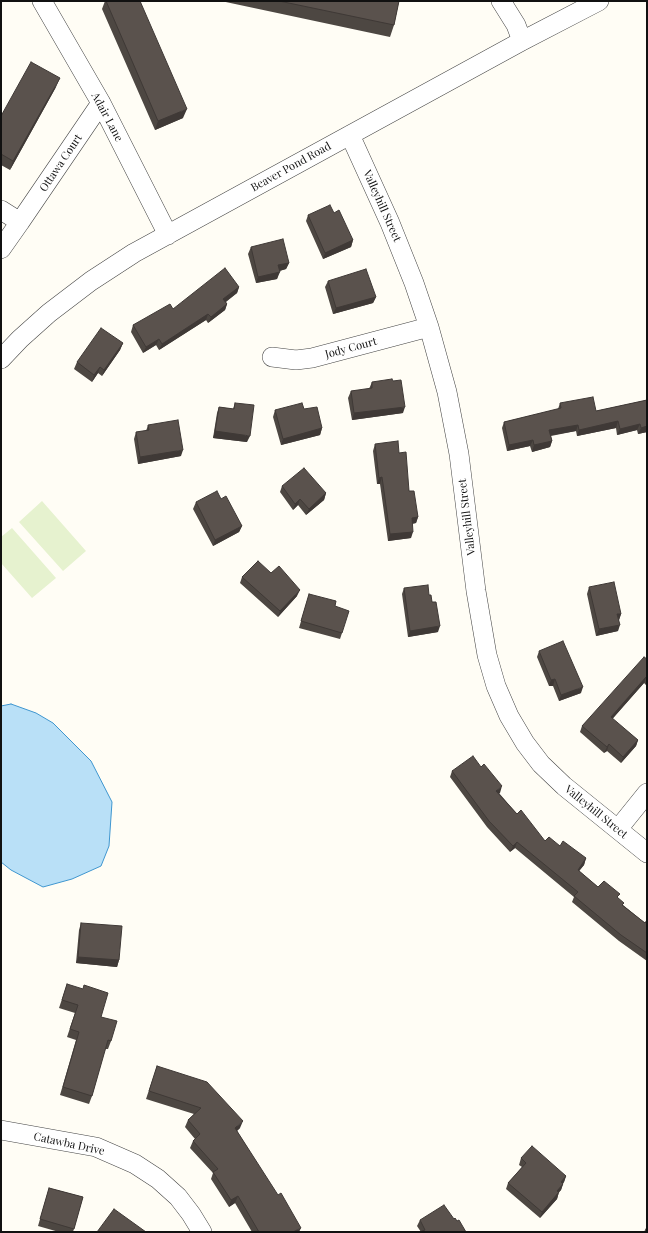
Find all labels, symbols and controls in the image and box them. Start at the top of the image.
street label: Adair Lane [89,90,125,144]
street label: Ottawa Court [37,132,85,194]
street label: Beaver Pond Road [249,140,333,194]
street label: Valleyhill Street [360,168,404,244]
street label: Jody Court [324,335,378,361]
street label: Valleyhill Street [456,478,478,556]
street label: Valleyhill Street [562,783,630,841]
street label: Catawba Drive [32,1130,106,1158]

